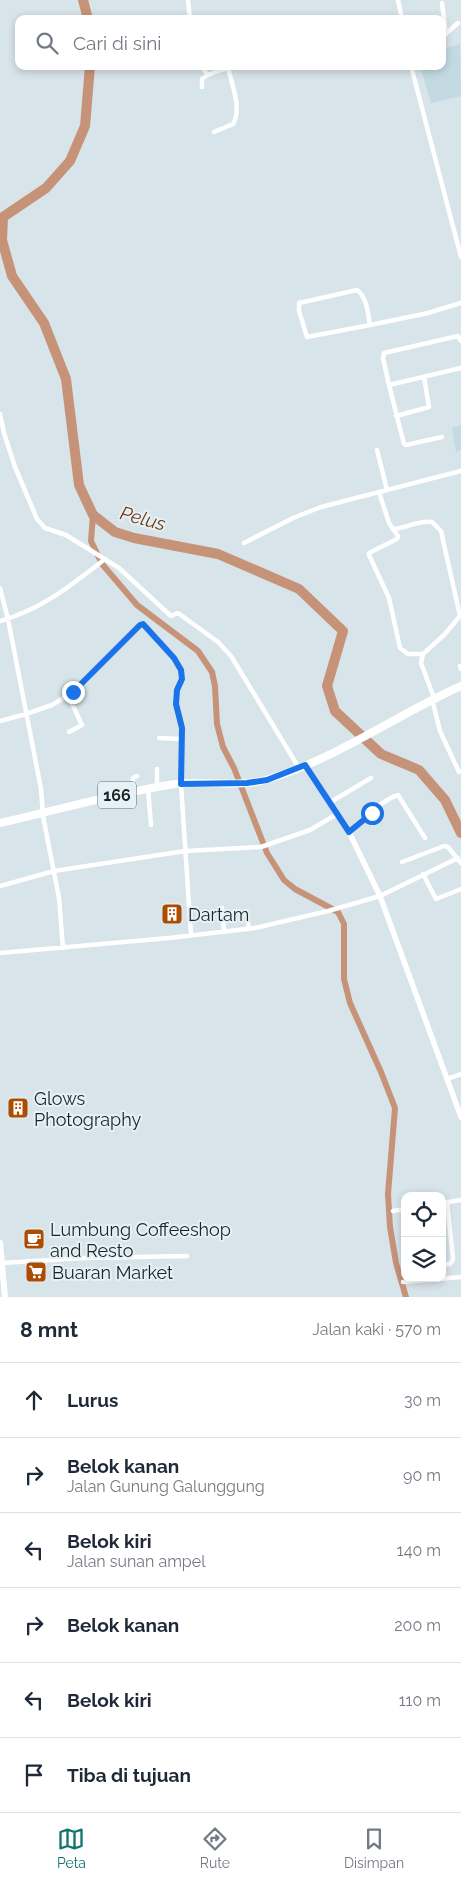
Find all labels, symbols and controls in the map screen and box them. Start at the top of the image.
search box [15,15,446,70]
icon: search [33,29,61,57]
text: Cari di sini [73,32,161,54]
water label: Pelus [118,501,168,535]
route end [62,681,85,704]
road number: 166 [98,782,136,808]
route start [361,802,384,825]
building icon: Dartam [160,902,184,926]
place label: Dartam [188,904,249,925]
place label: Glows Photography [34,1088,141,1130]
building icon: Glows Photography [6,1096,30,1120]
map controls [401,1192,446,1282]
button: locate [401,1192,446,1237]
place label: Lumbung Coffeeshop and Resto [50,1219,231,1261]
cafe icon: Lumbung Coffeeshop and Resto [22,1227,46,1251]
button: layers [401,1237,446,1282]
supermarket icon: Buaran Market [24,1260,48,1284]
place label: Buaran Market [52,1262,173,1283]
text: 8 mnt [20,1317,78,1342]
text: Jalan kaki · 570 m [312,1320,441,1339]
icon: ahead [20,1386,48,1414]
text: Lurus [67,1389,118,1411]
text: 30 m [404,1391,441,1410]
text: Belok kanan [67,1455,179,1477]
icon: right [20,1461,48,1489]
text: 90 m [403,1466,441,1485]
text: Jalan Gunung Galunggung [67,1477,265,1496]
text: Belok kiri [67,1530,152,1552]
icon: left [20,1536,48,1564]
text: 140 m [397,1541,441,1560]
text: Jalan sunan ampel [67,1552,206,1571]
icon: right [20,1611,48,1639]
text: Belok kanan [67,1614,179,1636]
text: 200 m [394,1616,441,1635]
icon: left [20,1686,48,1714]
text: Belok kiri [67,1689,152,1711]
text: 110 m [399,1691,441,1710]
icon: arrive [20,1761,48,1789]
text: Tiba di tujuan [67,1764,191,1786]
tab: Peta [57,1825,86,1871]
tab: Rute [200,1825,230,1871]
tab: Disimpan [344,1825,404,1871]

